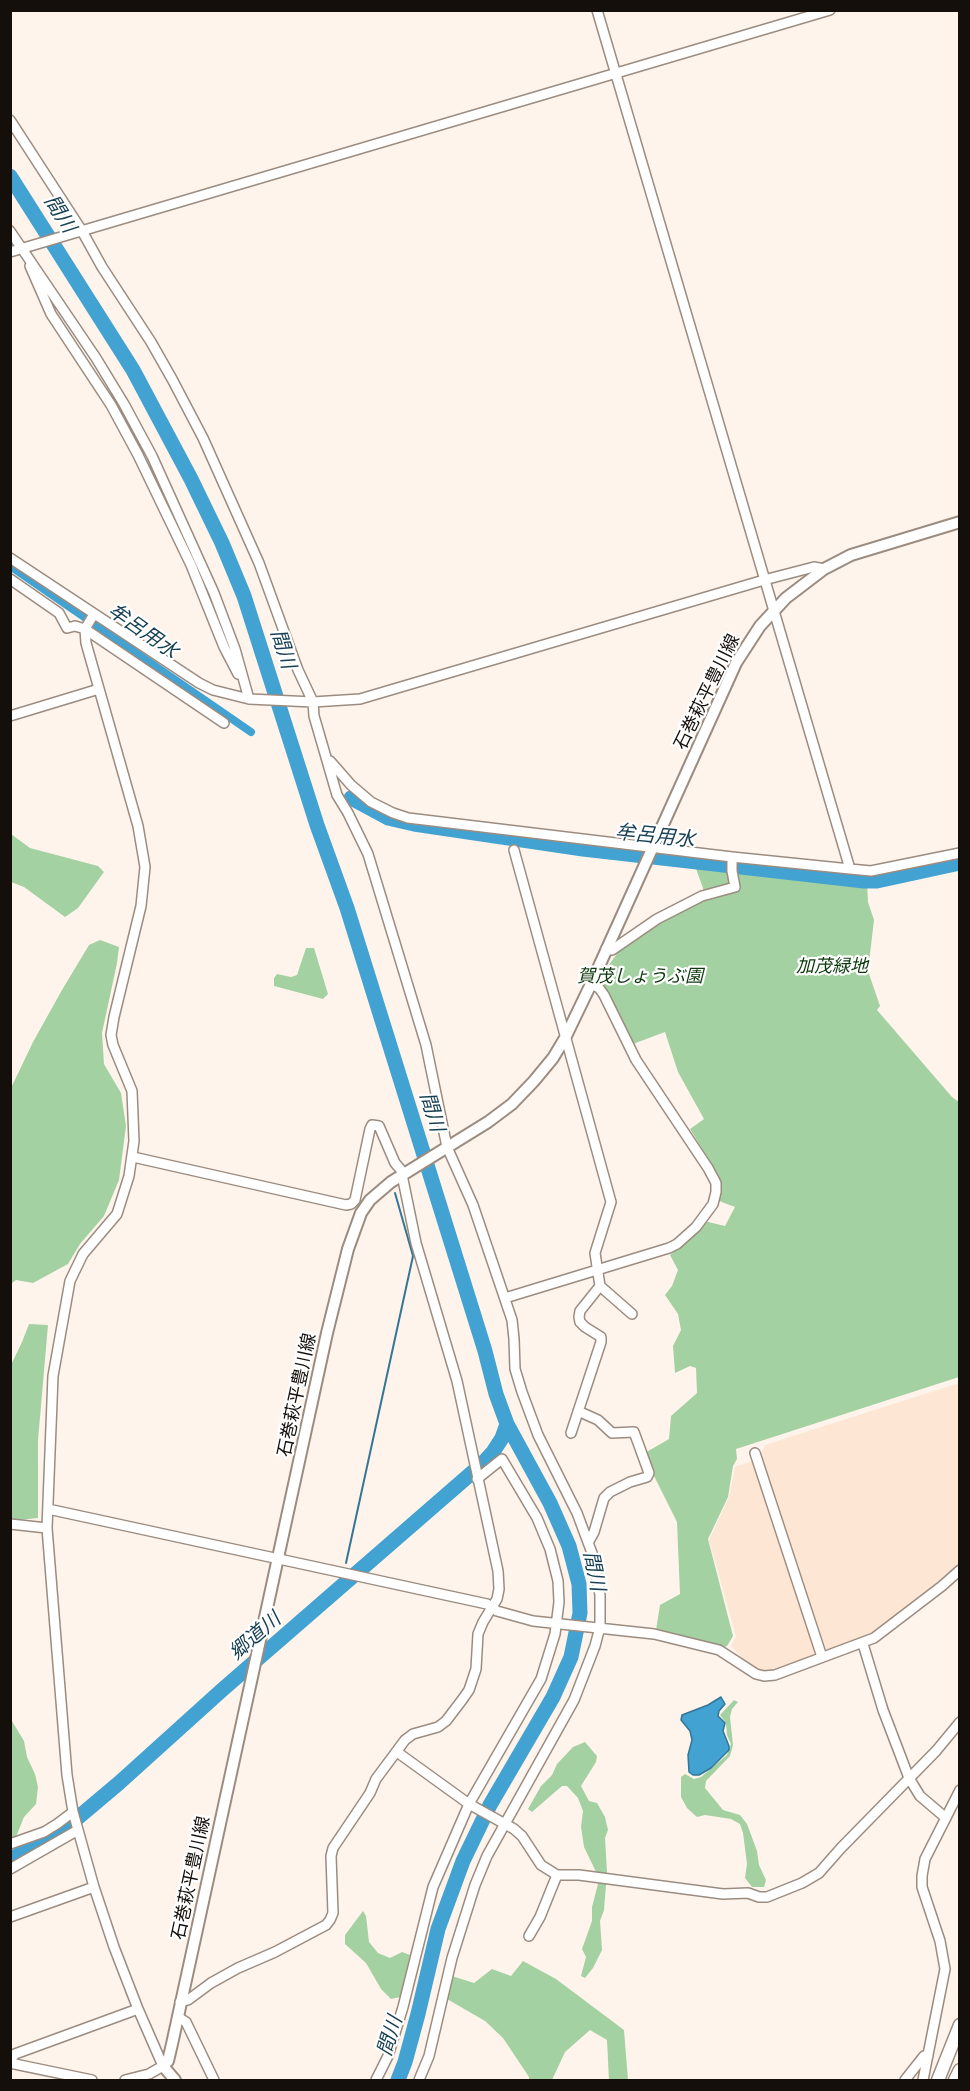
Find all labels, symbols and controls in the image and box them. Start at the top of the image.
water label: 間川 [39,191,81,237]
water label: 牟呂用水 [103,598,183,664]
water label: 間川 [265,626,301,672]
street label: 石巻萩平豊川線 [670,631,744,753]
water label: 牟呂用水 [614,820,696,852]
park label: 加茂緑地 [796,955,868,977]
park label: 賀茂しょうぶ園 [577,965,703,987]
water label: 間川 [415,1089,449,1135]
street label: 石巻萩平豊川線 [273,1331,321,1459]
water label: 間川 [578,1549,610,1593]
water label: 郷道川 [224,1607,286,1665]
street label: 石巻萩平豊川線 [167,1814,215,1942]
water label: 間川 [373,2013,407,2059]

